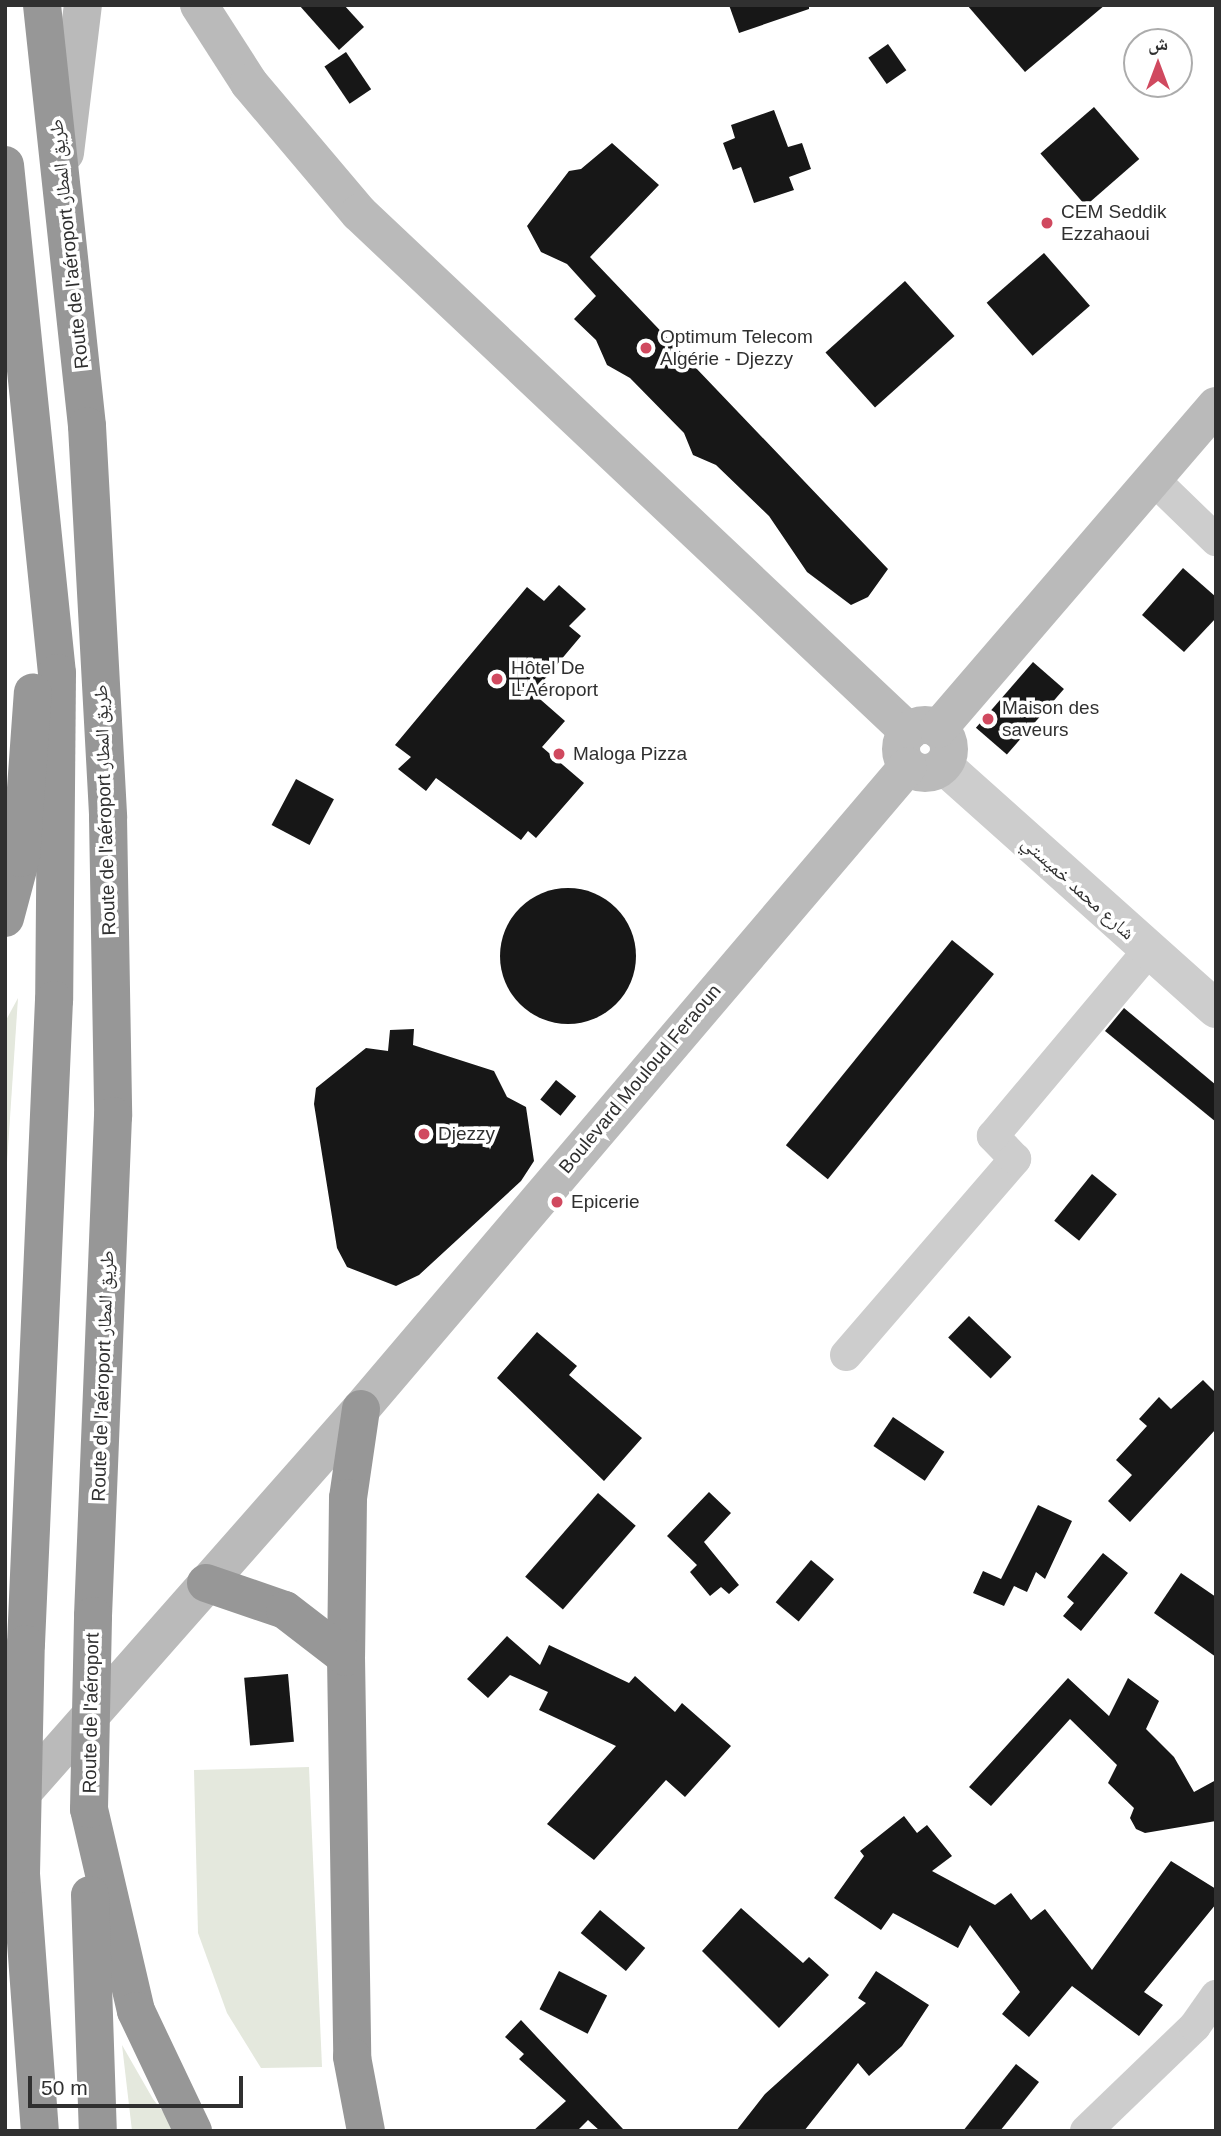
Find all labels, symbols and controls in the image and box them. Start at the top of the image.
north arrow [1123,28,1193,98]
text: ش [1148,33,1168,54]
street label: Route de l'aéroport طريق المطار [45,118,93,370]
place label: CEM Seddik Ezzahaoui [1061,201,1167,245]
marker: CEM Seddik Ezzahaoui [1039,215,1055,231]
place label: Optimum Telecom Algérie - Djezzy [660,326,813,370]
marker: Optimum Telecom Algérie - Djezzy [638,340,654,356]
place label: Hôtel De L'Aéroport [511,657,598,701]
marker: Hôtel De L'Aéroport [489,671,505,687]
street label: Route de l'aéroport طريق المطار [89,684,121,936]
place label: Maison des saveurs [1002,697,1099,741]
marker: Maison des saveurs [980,711,996,727]
place label: Maloga Pizza [573,743,687,765]
marker: Maloga Pizza [551,746,567,762]
street label: شارع محمد خميستي [1017,831,1139,945]
street label: Boulevard Mouloud Feraoun [554,980,726,1178]
place label: Djezzy [438,1123,495,1145]
marker: Djezzy [416,1126,432,1142]
place label: Epicerie [571,1191,640,1213]
marker: Epicerie [549,1194,565,1210]
street label: Route de l'aéroport طريق المطار [87,1250,119,1502]
street label: Route de l'aéroport [78,1632,104,1794]
scale bar [32,2062,247,2106]
text: 50 m [41,2076,88,2099]

